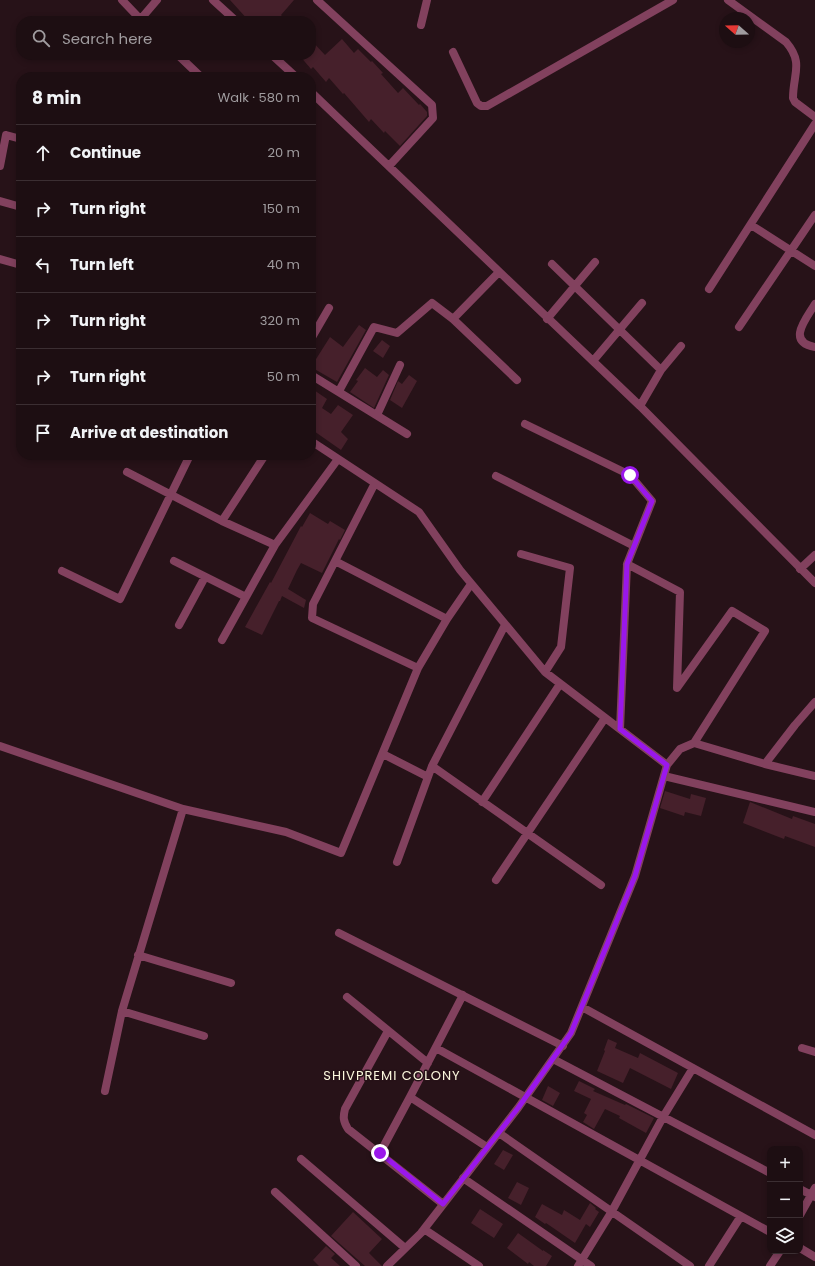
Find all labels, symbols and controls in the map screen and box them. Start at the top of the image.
north arrow [719,12,755,48]
search box [16,16,316,60]
icon: search [30,27,52,49]
text: Search here [62,28,152,49]
text: 8 min [32,86,81,110]
text: Walk · 580 m [218,88,300,107]
icon: ahead [32,142,54,164]
text: Continue [70,142,141,163]
text: 20 m [267,143,300,162]
icon: right [32,198,54,220]
text: Turn right [70,198,146,219]
text: 150 m [263,199,300,218]
icon: left [32,254,54,276]
text: Turn left [70,254,134,275]
text: 40 m [267,255,300,274]
icon: right [32,310,54,332]
text: Turn right [70,310,146,331]
text: 320 m [260,311,300,330]
icon: right [32,366,54,388]
text: Turn right [70,366,146,387]
text: 50 m [267,367,300,386]
icon: arrive [32,422,54,444]
text: Arrive at destination [70,422,228,443]
route start [621,466,639,484]
district label: SHIVPREMI COLONY [323,1066,461,1085]
route end [371,1144,389,1162]
map controls [767,1146,803,1254]
button: + [767,1146,803,1182]
button: − [767,1182,803,1218]
button: layers [767,1218,803,1254]

